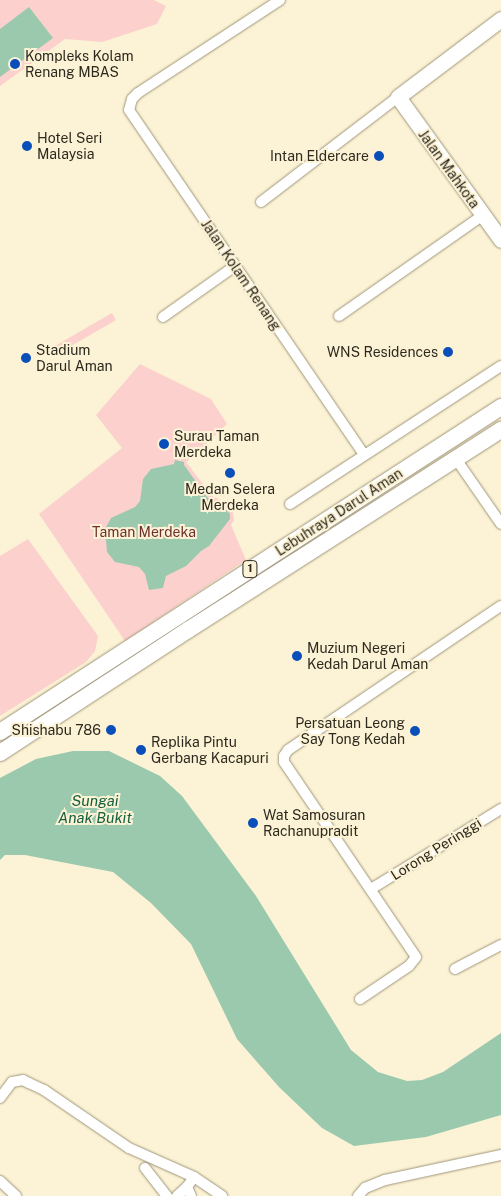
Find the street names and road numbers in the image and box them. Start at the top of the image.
street label: Jalan Mahkota [415,126,483,212]
street label: Jalan Kolam Renang [197,216,285,334]
street label: Lebuhraya Darul Aman [272,465,406,559]
road number: 1 [241,560,259,578]
street label: Lorong Peringgi [388,814,484,884]

